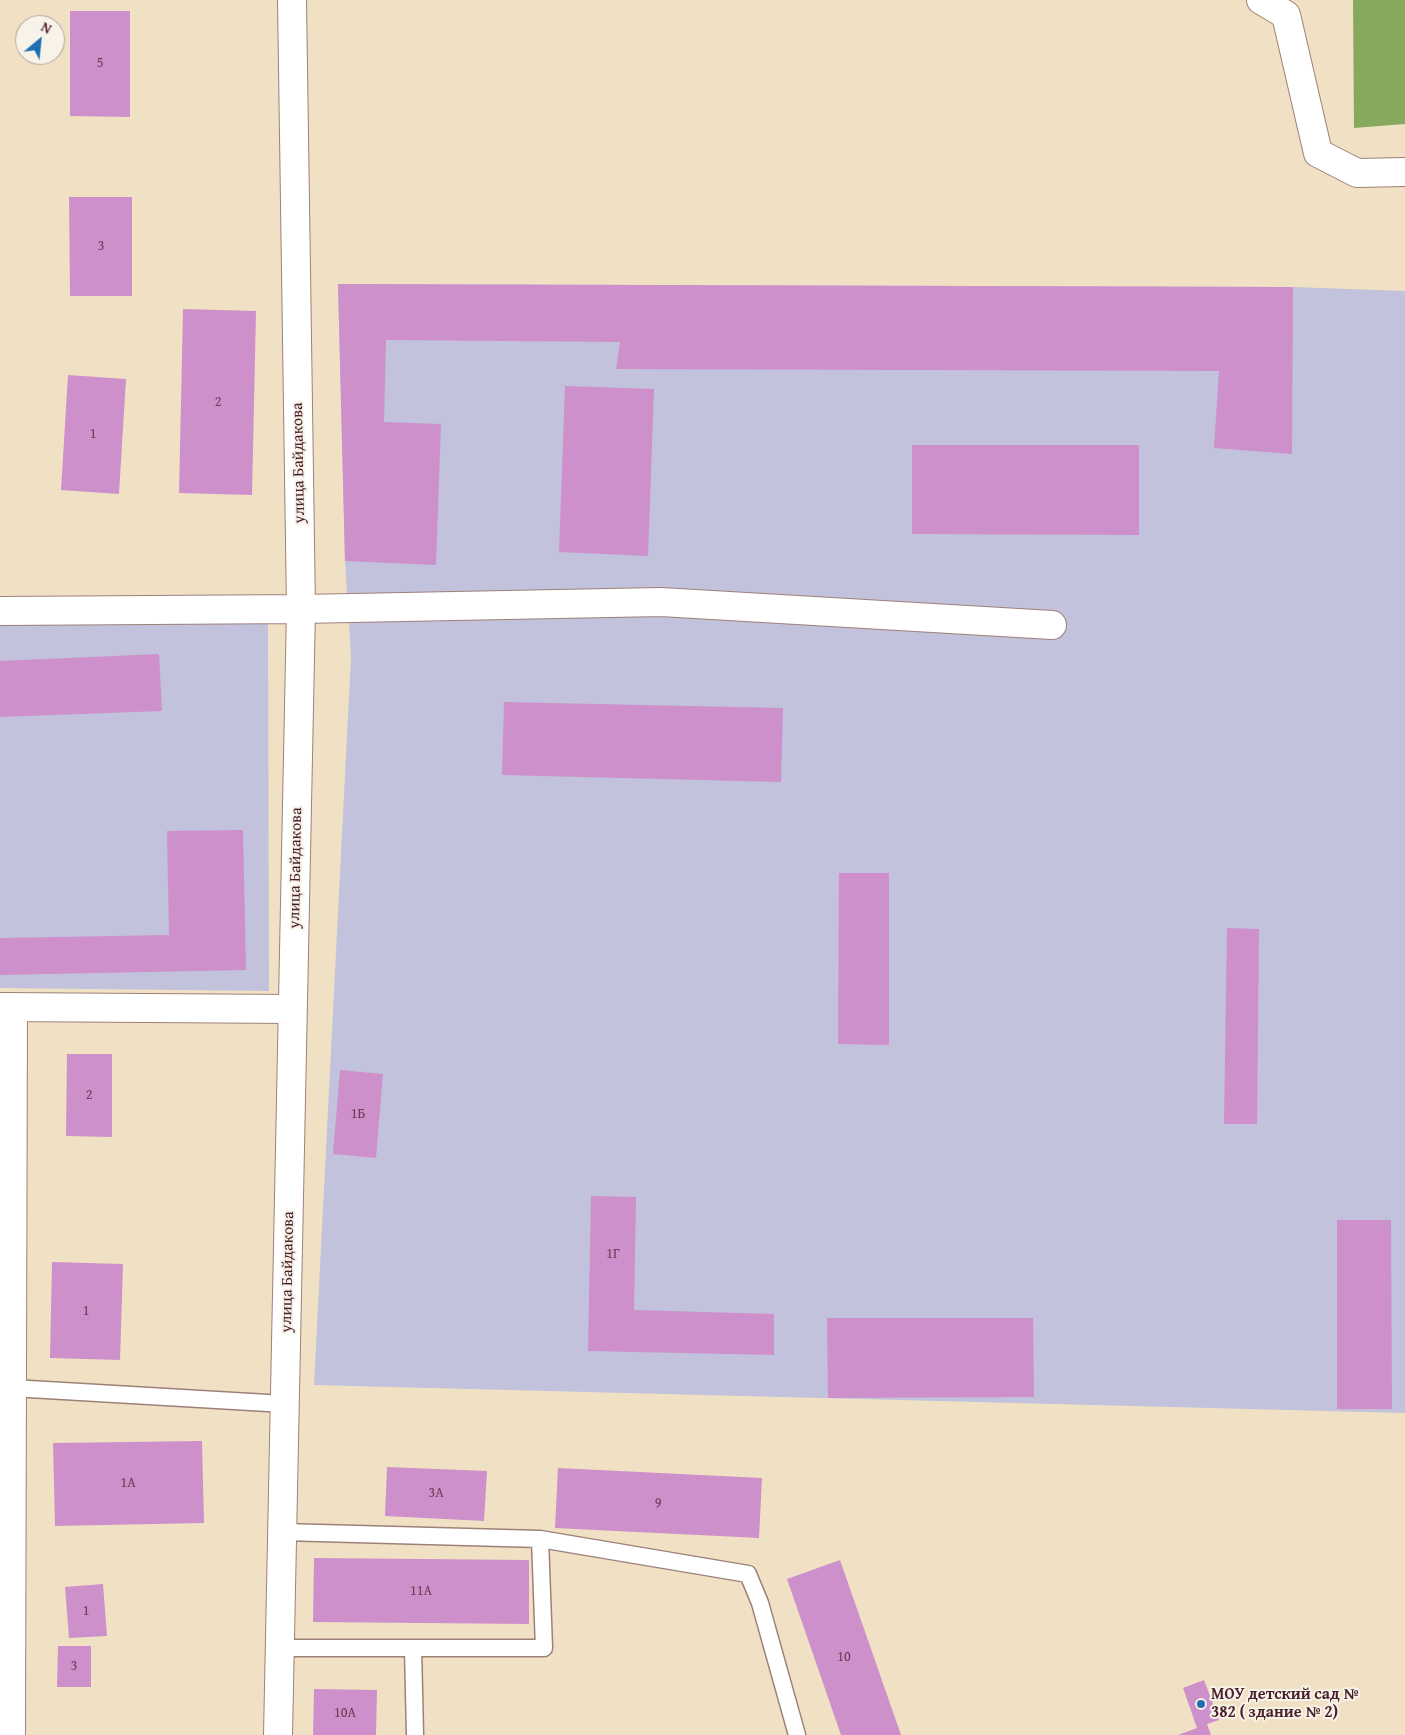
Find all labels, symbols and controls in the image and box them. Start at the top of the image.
north arrow [15,15,65,65]
text: N [38,17,55,39]
house number: 5 [97,55,103,71]
house number: 3 [98,238,104,254]
house number: 2 [215,394,221,410]
street label: улица Байдакова [288,402,310,524]
house number: 1 [90,426,96,442]
street label: улица Байдакова [285,807,307,929]
house number: 2 [86,1087,92,1103]
house number: 1Б [351,1106,365,1122]
street label: улица Байдакова [277,1211,299,1333]
house number: 1Г [606,1246,620,1262]
house number: 1 [83,1303,89,1319]
house number: 1А [120,1475,136,1491]
house number: 3А [428,1485,444,1501]
house number: 9 [655,1495,661,1511]
house number: 11А [410,1583,432,1599]
house number: 1 [83,1603,89,1619]
house number: 10 [837,1649,851,1665]
house number: 3 [71,1658,77,1674]
place label: МОУ детский сад № 382 ( здание № 2) [1211,1685,1359,1723]
marker: МОУ детский сад № 382 ( здание № 2) [1195,1698,1207,1710]
house number: 10А [334,1705,356,1721]

